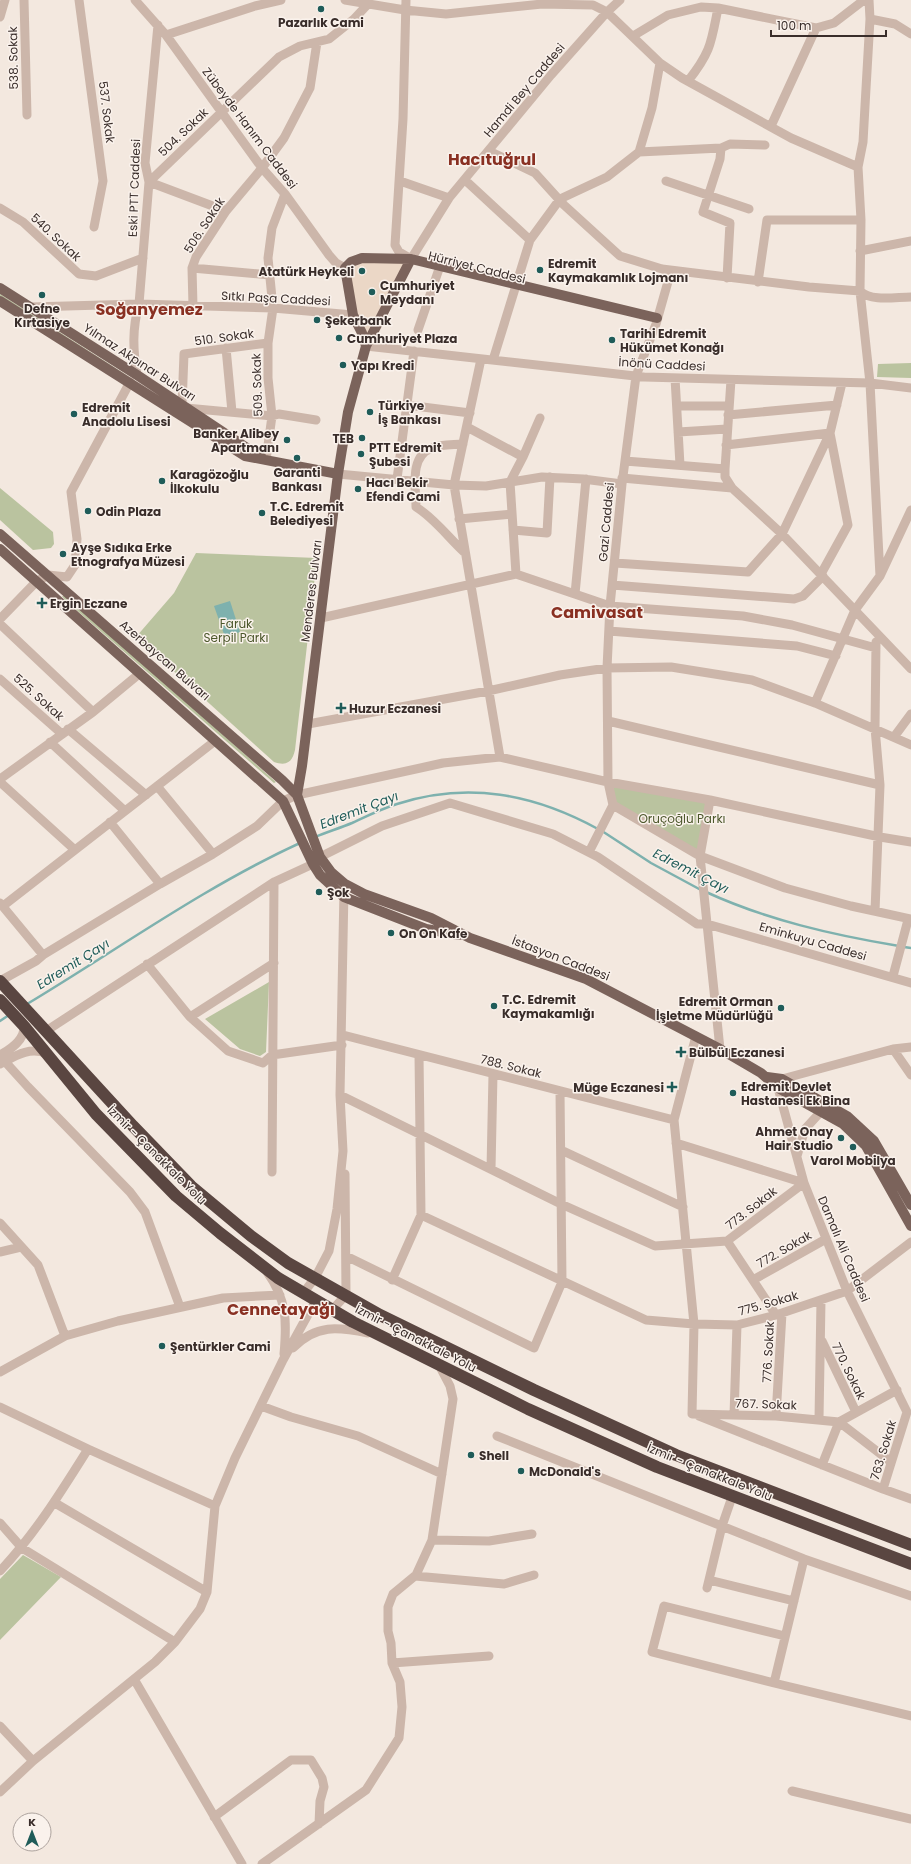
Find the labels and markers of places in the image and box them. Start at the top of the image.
marker: Pazarlık Cami [316,4,326,14]
place label: Pazarlık Cami [278,14,364,31]
place label: Edremit Kaymakamlık Lojmanı [548,255,688,286]
place label: Atatürk Heykeli [258,263,354,280]
marker: Edremit Kaymakamlık Lojmanı [535,265,545,275]
marker: Atatürk Heykeli [357,266,367,276]
place label: Cumhuriyet Meydanı [380,277,455,308]
marker: Cumhuriyet Meydanı [367,287,377,297]
marker: Defne Kırtasiye [37,290,47,300]
place label: Defne Kırtasiye [14,300,70,331]
place label: Şekerbank [325,312,392,329]
marker: Şekerbank [312,315,322,325]
place label: Tarihi Edremit Hükümet Konağı [620,325,724,356]
place label: Cumhuriyet Plaza [347,330,457,347]
marker: Cumhuriyet Plaza [334,333,344,343]
marker: Tarihi Edremit Hükümet Konağı [607,335,617,345]
place label: Yapı Kredi [351,357,414,374]
marker: Yapı Kredi [338,360,348,370]
place label: Türkiye İş Bankası [378,397,441,428]
place label: Edremit Anadolu Lisesi [82,399,171,430]
marker: Türkiye İş Bankası [365,407,375,417]
marker: Edremit Anadolu Lisesi [69,409,79,419]
place label: Banker Alibey Apartmanı [193,425,279,456]
place label: TEB [333,430,354,447]
marker: TEB [357,433,367,443]
marker: Banker Alibey Apartmanı [282,435,292,445]
place label: PTT Edremit Şubesi [369,439,442,470]
marker: PTT Edremit Şubesi [356,449,366,459]
marker: Garanti Bankası [292,453,302,463]
place label: Garanti Bankası [272,464,322,495]
place label: Karagözoğlu İlkokulu [170,466,249,497]
place label: Hacı Bekir Efendi Cami [366,474,440,505]
marker: Karagözoğlu İlkokulu [157,476,167,486]
marker: Hacı Bekir Efendi Cami [353,484,363,494]
place label: T.C. Edremit Belediyesi [270,498,344,529]
place label: Odin Plaza [96,503,161,520]
marker: Odin Plaza [83,506,93,516]
marker: T.C. Edremit Belediyesi [257,508,267,518]
place label: Ayşe Sıdıka Erke Etnografya Müzesi [71,539,185,570]
marker: Ayşe Sıdıka Erke Etnografya Müzesi [58,549,68,559]
place label: Ergin Eczane [50,595,128,612]
marker: Ergin Eczane [37,598,47,608]
place label: Huzur Eczanesi [349,700,441,717]
marker: Huzur Eczanesi [336,703,346,713]
place label: Şok [327,884,350,901]
marker: Şok [314,887,324,897]
place label: On On Kafe [399,925,468,942]
marker: On On Kafe [386,928,396,938]
place label: T.C. Edremit Kaymakamlığı [502,991,595,1022]
place label: Edremit Orman İşletme Müdürlüğü [656,993,773,1024]
marker: T.C. Edremit Kaymakamlığı [489,1001,499,1011]
marker: Edremit Orman İşletme Müdürlüğü [776,1003,786,1013]
place label: Bülbül Eczanesi [689,1044,784,1061]
marker: Bülbül Eczanesi [676,1047,686,1057]
place label: Edremit Devlet Hastanesi Ek Bina [741,1078,850,1109]
place label: Müge Eczanesi [573,1079,664,1096]
marker: Müge Eczanesi [667,1082,677,1092]
marker: Edremit Devlet Hastanesi Ek Bina [728,1088,738,1098]
place label: Ahmet Onay Hair Studio [755,1123,833,1154]
marker: Ahmet Onay Hair Studio [836,1133,846,1143]
marker: Varol Mobilya [848,1142,858,1152]
place label: Varol Mobilya [810,1152,896,1169]
place label: Şentürkler Cami [170,1338,271,1355]
marker: Şentürkler Cami [157,1341,167,1351]
place label: Shell [479,1447,509,1464]
marker: Shell [466,1450,476,1460]
place label: McDonald's [529,1463,601,1480]
marker: McDonald's [516,1466,526,1476]

